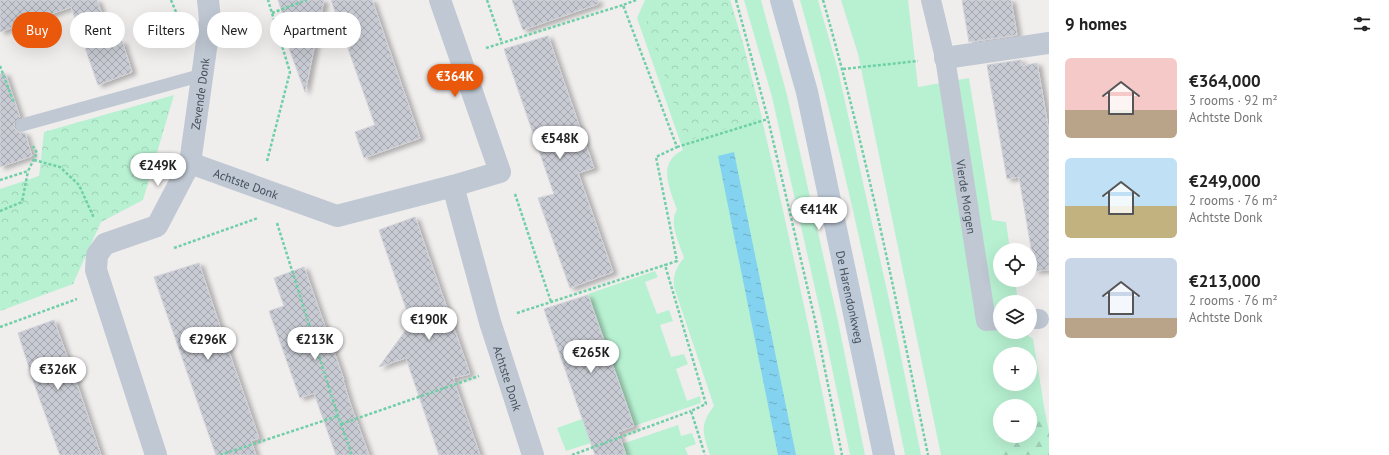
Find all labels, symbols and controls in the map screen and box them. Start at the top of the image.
chip: Buy [12,12,62,48]
chip: Rent [70,12,125,48]
chip: Filters [133,12,199,48]
chip: New [207,12,262,48]
chip: Apartment [270,12,361,48]
text: 9 homes [1065,13,1127,35]
icon: filters [1351,13,1373,35]
street label: Zevende Donk [187,56,212,131]
pin: €364K [427,64,483,98]
text: €364K [436,68,474,85]
text: €364,000 [1189,70,1261,92]
icon: home [1097,74,1145,122]
text: 3 rooms · 92 m² [1189,92,1278,109]
text: Achtste Donk [1189,109,1262,126]
pin: €548K [532,126,588,160]
text: €548K [541,130,579,147]
pin: €249K [130,153,186,187]
text: €249K [139,157,177,174]
street label: Vierde Morgen [953,157,980,235]
street label: Achtste Donk [212,165,281,202]
text: €249,000 [1189,170,1261,192]
icon: home [1097,174,1145,222]
text: 2 rooms · 76 m² [1189,192,1278,209]
pin: €414K [791,197,847,231]
text: €414K [800,201,838,218]
text: Achtste Donk [1189,209,1262,226]
map controls [993,243,1037,443]
button: locate [993,243,1037,287]
street label: De Harendonkweg [833,249,868,345]
text: €213,000 [1189,270,1261,292]
icon: home [1097,274,1145,322]
text: 2 rooms · 76 m² [1189,292,1278,309]
button: layers [993,295,1037,339]
pin: €190K [401,307,457,341]
text: Achtste Donk [1189,309,1262,326]
text: €190K [410,311,448,328]
pin: €296K [180,327,236,361]
pin: €213K [287,327,343,361]
text: €296K [189,331,227,348]
text: €213K [296,331,334,348]
pin: €265K [563,340,619,374]
street label: Achtste Donk [491,344,526,413]
text: €265K [572,344,610,361]
button: + [993,347,1037,391]
pin: €326K [30,357,86,391]
text: €326K [39,361,77,378]
button: − [993,399,1037,443]

